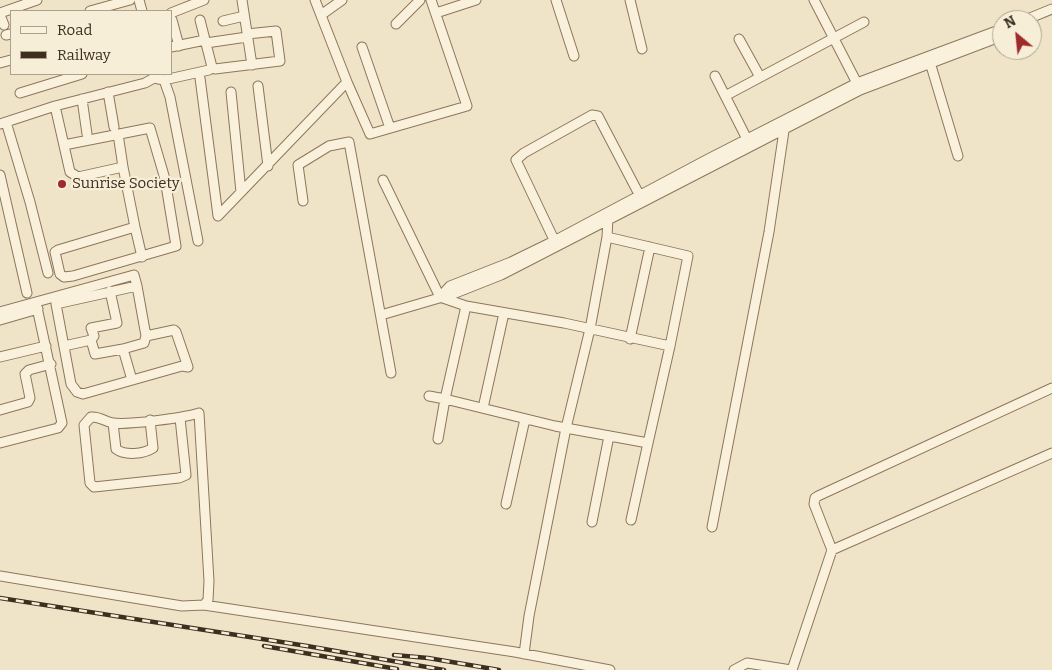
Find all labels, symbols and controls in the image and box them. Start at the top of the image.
legend [10,10,172,75]
north arrow [992,10,1042,60]
text: N [1001,12,1019,32]
text: Road [57,21,92,39]
text: Railway [57,46,111,64]
place label: Sunrise Society [72,175,180,193]
marker: Sunrise Society [56,178,68,190]

